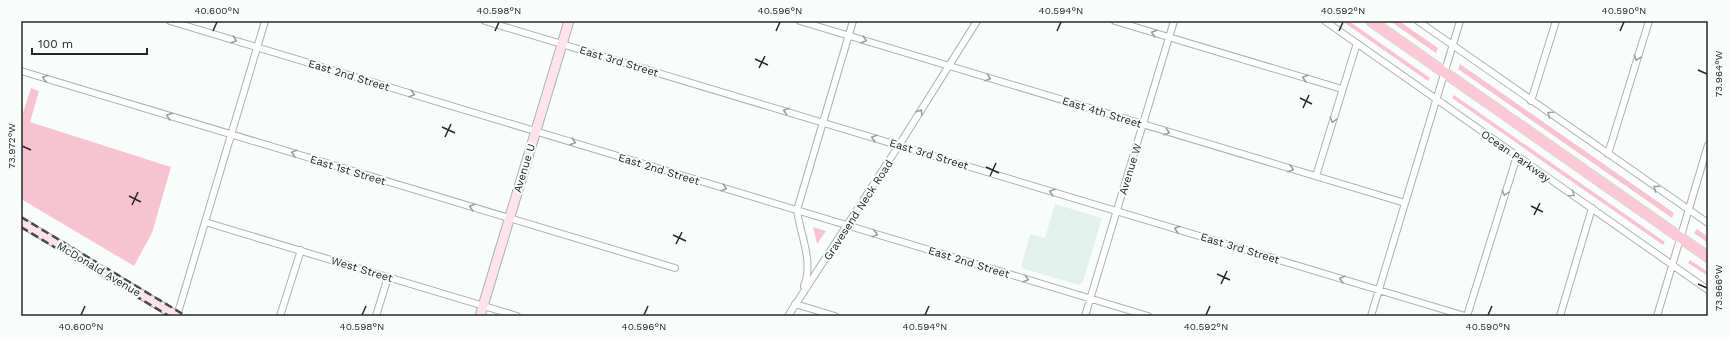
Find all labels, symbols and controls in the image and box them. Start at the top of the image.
text: 40.600°N [194,5,240,16]
text: 40.598°N [477,5,521,16]
text: 40.596°N [758,5,802,16]
text: 40.594°N [1039,5,1083,16]
text: 40.592°N [1321,5,1365,16]
text: 40.590°N [1602,5,1646,16]
one-way arrow [1150,29,1157,38]
scale bar [32,30,147,56]
one-way arrow [231,35,238,44]
one-way arrow [860,35,867,44]
text: 100 m [38,37,73,51]
street label: East 3rd Street [578,43,660,80]
text: 73.964°W [1713,50,1724,97]
one-way arrow [1633,55,1642,62]
street label: East 2nd Street [307,57,391,94]
one-way arrow [985,73,992,82]
one-way arrow [42,74,49,83]
one-way arrow [1302,74,1309,83]
one-way arrow [409,89,416,98]
street label: East 4th Street [1061,94,1144,131]
one-way arrow [783,107,790,116]
one-way arrow [916,109,923,116]
one-way arrow [166,112,173,121]
one-way arrow [1547,112,1554,119]
one-way arrow [1329,117,1338,124]
text: 73.972°W [6,123,17,169]
one-way arrow [1163,127,1170,136]
street label: Ocean Parkway [1478,128,1553,185]
one-way arrow [871,134,878,143]
street label: East 3rd Street [888,136,970,173]
one-way arrow [569,137,576,146]
street label: Avenue U [511,142,538,194]
street label: Avenue W [1117,142,1145,196]
one-way arrow [291,149,298,158]
street label: East 2nd Street [617,151,701,188]
street label: East 1st Street [308,153,388,188]
street label: Gravesend Neck Road [821,158,896,263]
one-way arrow [1287,164,1294,173]
one-way arrow [720,183,727,192]
one-way arrow [1654,186,1661,193]
one-way arrow [1049,188,1056,197]
one-way arrow [1501,189,1510,196]
one-way arrow [1568,189,1575,197]
one-way arrow [469,203,476,212]
one-way arrow [1174,225,1181,234]
one-way arrow [871,229,878,238]
street label: East 3rd Street [1199,230,1281,267]
street label: McDonald Avenue [54,239,143,300]
street label: East 2nd Street [927,244,1011,281]
street label: West Street [329,254,395,285]
text: 73.966°W [1713,264,1724,311]
one-way arrow [1022,274,1029,283]
one-way arrow [1338,275,1345,284]
text: 40.600°N [58,321,104,332]
text: 40.598°N [340,321,384,332]
text: 40.596°N [622,321,666,332]
text: 40.594°N [903,321,947,332]
text: 40.592°N [1184,321,1228,332]
text: 40.590°N [1466,321,1510,332]

